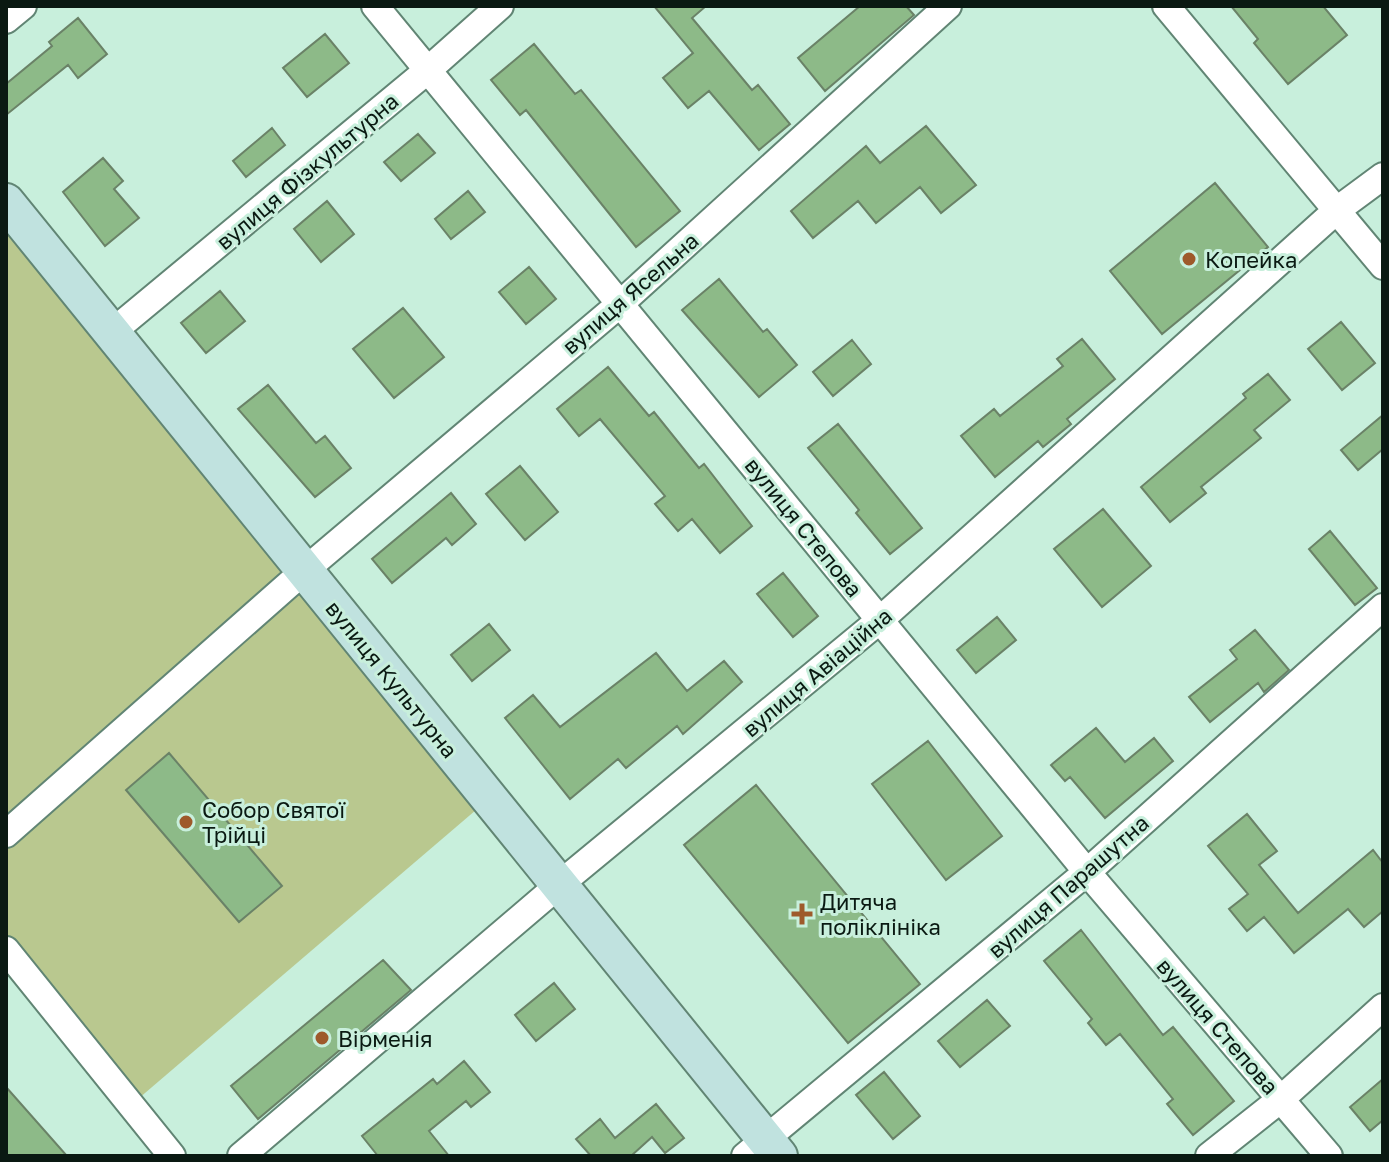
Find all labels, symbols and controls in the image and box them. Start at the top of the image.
street label: вулиця Фізкультурна [210,87,404,255]
street label: вулиця Ясельна [556,226,704,360]
place label: Копейка [1205,246,1297,273]
marker: Копейка [1180,250,1198,268]
street label: вулиця Степова [740,452,868,602]
street label: вулиця Культурна [320,595,464,763]
street label: вулиця Авіаційна [737,602,897,742]
place label: Собор Святої Трійці [202,796,346,848]
street label: вулиця Парашутна [982,809,1154,963]
marker: Собор Святої Трійці [177,813,195,831]
place label: Дитяча поліклініка [820,888,941,940]
marker: Дитяча поліклініка [791,903,813,925]
street label: вулиця Степова [1152,952,1284,1100]
place label: Вірменія [338,1025,433,1052]
marker: Вірменія [313,1029,331,1047]

